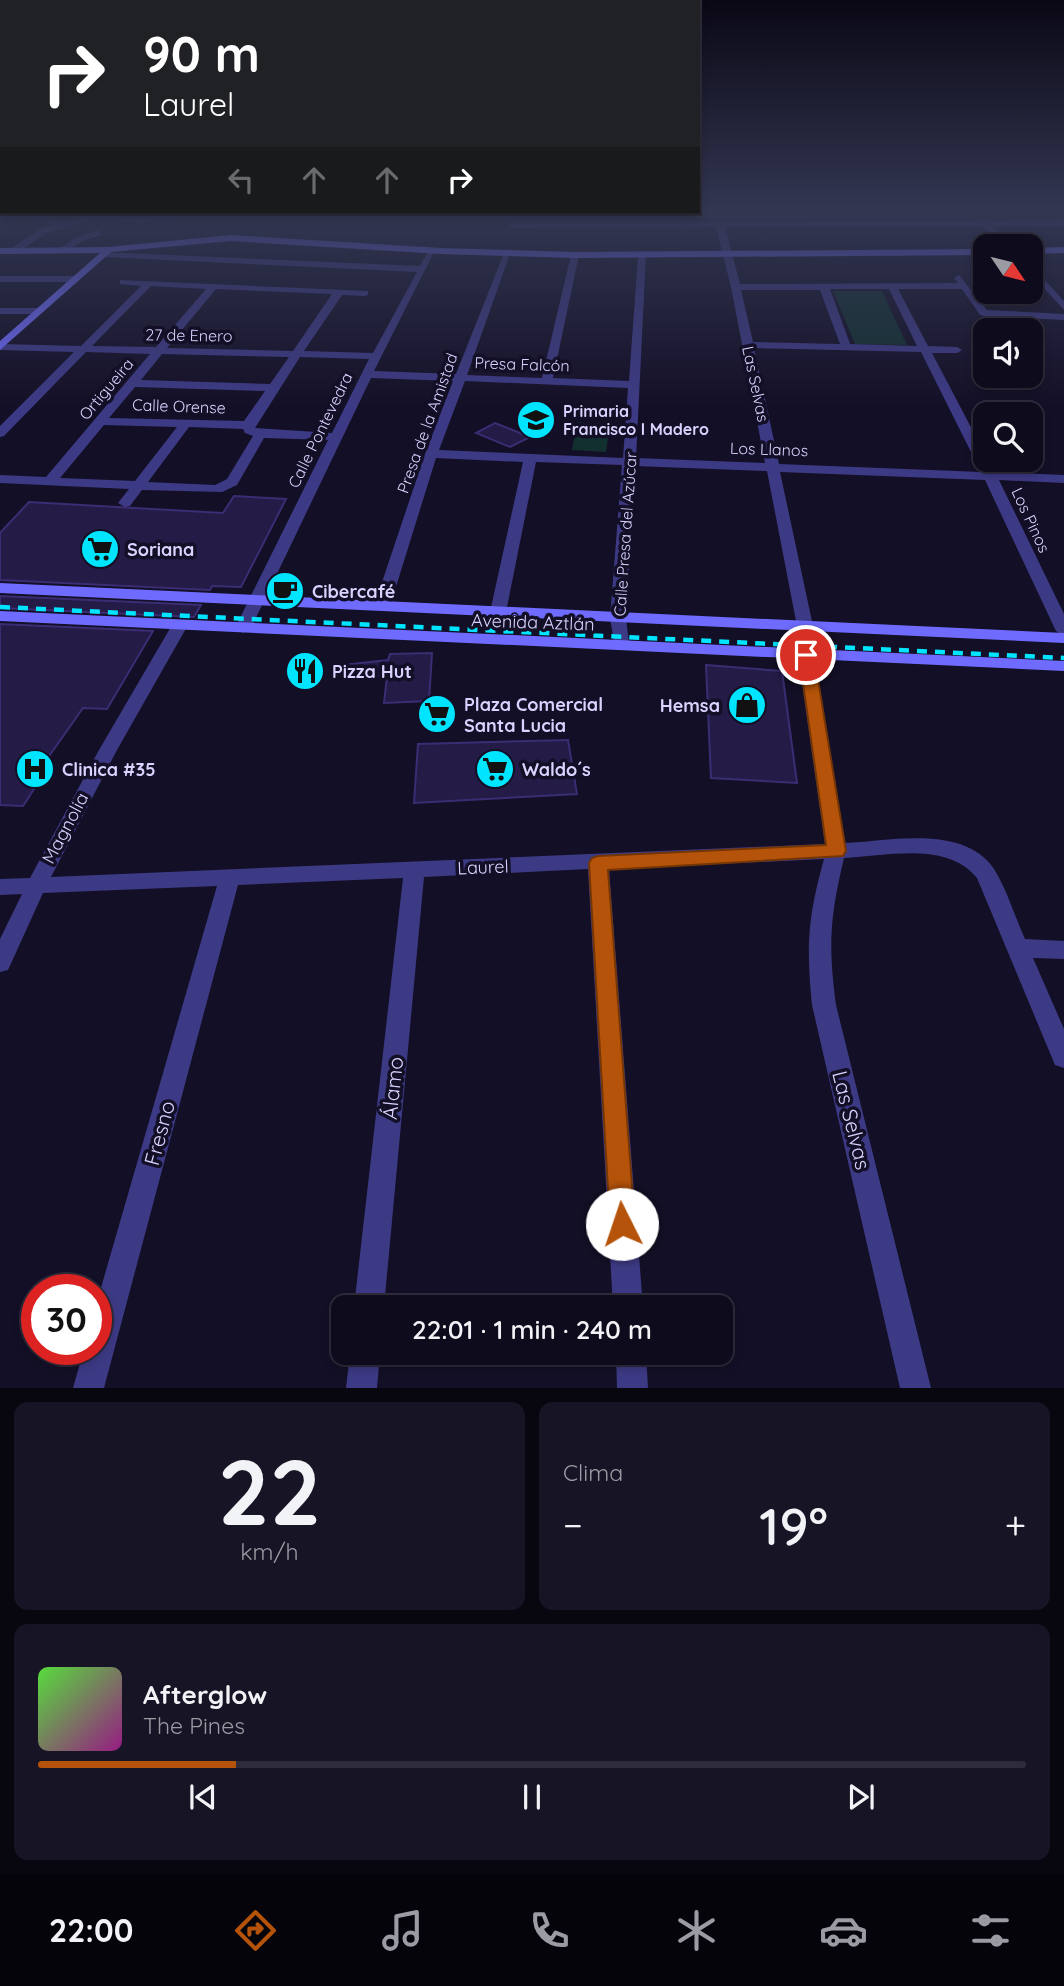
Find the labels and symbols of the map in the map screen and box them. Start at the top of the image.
north arrow [973,234,1043,304]
street label: 27 de Enero [145,324,233,346]
street label: Las Selvas [738,344,774,424]
street label: Presa de la Amistad [392,350,462,496]
street label: Presa Falcón [474,352,570,376]
street label: Ortigueira [74,354,138,424]
street label: Calle Pontevedra [283,369,357,491]
street label: Calle Orense [132,394,226,418]
school or university icon: Primaria Francisco I Madero [515,399,557,441]
place label: Primaria Francisco I Madero [563,401,709,439]
street label: Los Llanos [729,438,809,460]
street label: Calle Presa del Azúcar [609,451,641,617]
street label: Los Pinos [1007,484,1055,556]
supermarket icon: Soriana [79,528,121,570]
place label: Soriana [127,538,194,561]
cafe icon: Cibercafé [264,570,306,612]
place label: Cibercafé [312,580,395,603]
street label: Avenida Aztlán [471,608,595,636]
pin [776,625,836,685]
restaurant icon: Pizza Hut [284,650,326,692]
place label: Pizza Hut [332,660,412,683]
shop icon: Hemsa [726,684,768,726]
supermarket icon: Plaza Comercial Santa Lucia [416,693,458,735]
place label: Plaza Comercial Santa Lucia [464,693,603,737]
place label: Hemsa [660,694,720,717]
hospital icon: Clinica #35 [14,748,56,790]
supermarket icon: Waldo´s [474,748,516,790]
place label: Clinica #35 [62,758,156,781]
place label: Waldo´s [522,758,591,781]
street label: Magnolia [37,789,93,867]
street label: Laurel [457,855,509,879]
street label: Álamo [376,1055,408,1121]
street label: Las Selvas [827,1068,877,1172]
street label: Fresno [138,1098,180,1168]
position arrow [585,1187,659,1261]
speed limit sign: 30 [21,1274,112,1365]

